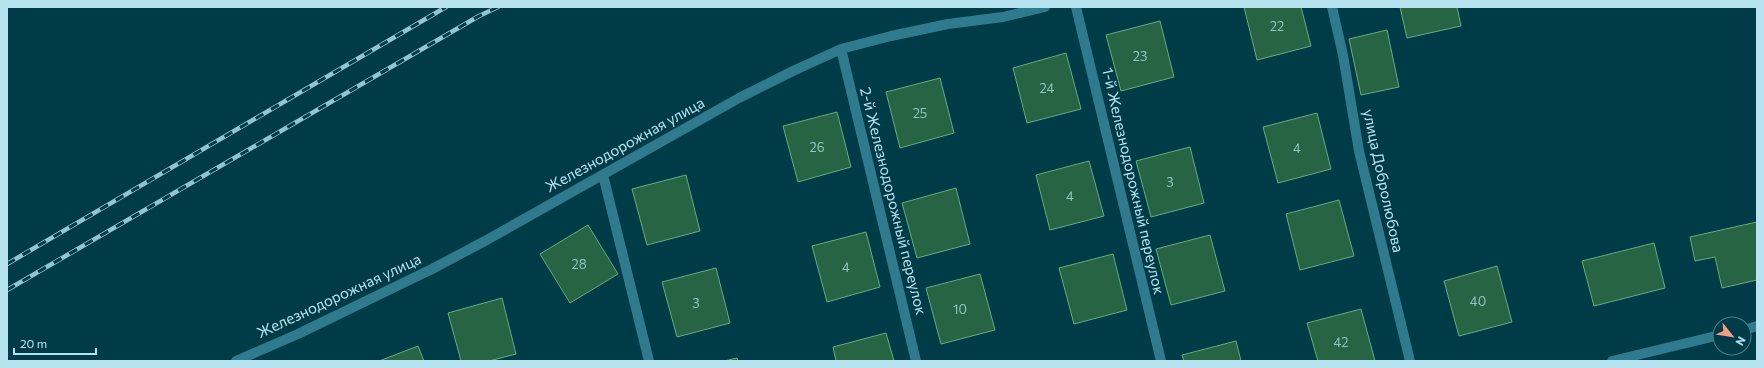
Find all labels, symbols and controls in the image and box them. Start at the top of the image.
house number: 22 [1270,18,1284,34]
house number: 23 [1133,48,1147,64]
street label: 1-й Железнодорожный переулок [1099,66,1169,296]
house number: 24 [1040,80,1055,96]
street label: 2-й Железнодорожный переулок [857,85,931,316]
street label: Железнодорожная улица [542,93,707,195]
house number: 25 [913,105,927,121]
street label: улица Добролюбова [1360,107,1408,254]
house number: 26 [809,139,825,155]
house number: 4 [1293,140,1301,156]
house number: 3 [1166,174,1174,190]
house number: 4 [1066,188,1074,204]
street label: Железнодорожная улица [254,249,424,341]
house number: 28 [571,256,587,272]
house number: 4 [842,259,850,275]
house number: 40 [1470,293,1486,309]
house number: 3 [692,295,700,311]
house number: 10 [953,301,967,317]
north arrow [1712,316,1752,356]
scale bar [14,330,96,356]
house number: 42 [1334,334,1348,350]
text: N [1733,334,1749,348]
text: 20 m [20,336,47,350]

